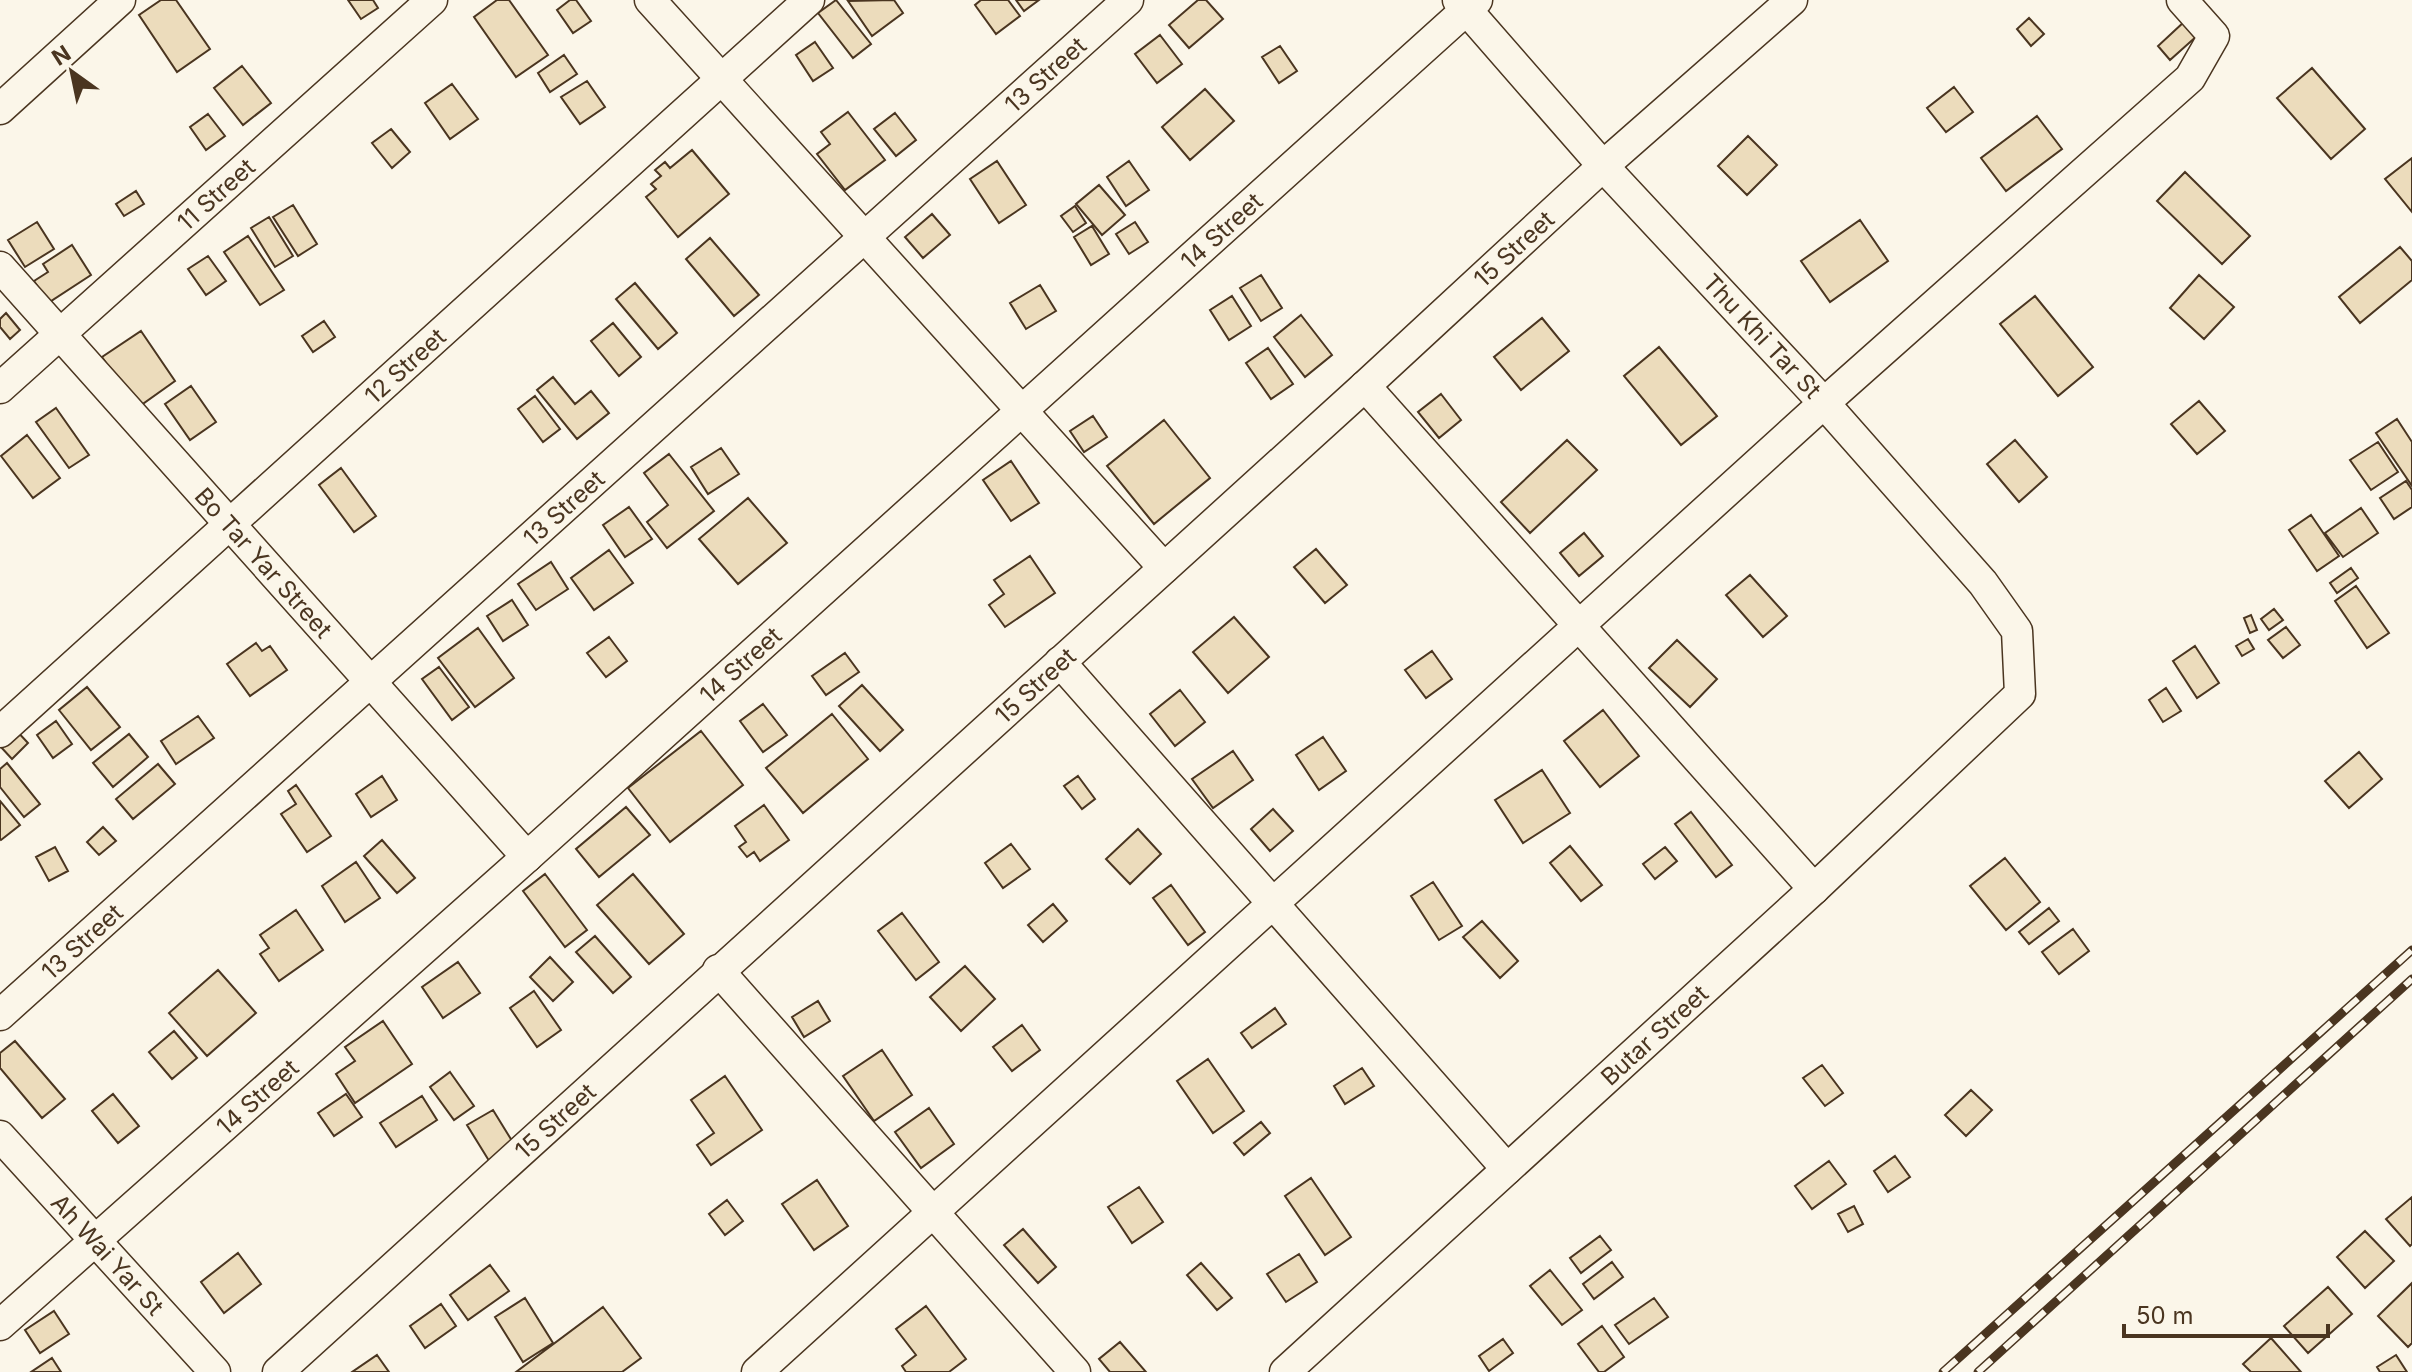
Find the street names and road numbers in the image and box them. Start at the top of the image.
street label: 13 Street [999,31,1092,118]
street label: 11 Street [171,152,261,236]
street label: 14 Street [1175,186,1268,275]
street label: 15 Street [1468,204,1560,293]
street label: Thu Khi Tar St [1697,268,1827,404]
street label: 12 Street [358,322,451,410]
street label: 13 Street [517,464,610,552]
street label: Bo Tar Yar Street [189,481,338,644]
street label: 14 Street [693,620,787,709]
street label: 15 Street [989,641,1081,729]
street label: 13 Street [35,897,128,985]
street label: Butar Street [1595,979,1714,1091]
street label: 14 Street [210,1053,304,1141]
street label: 15 Street [509,1077,601,1165]
street label: Ah Wai Yar St [45,1188,170,1321]

